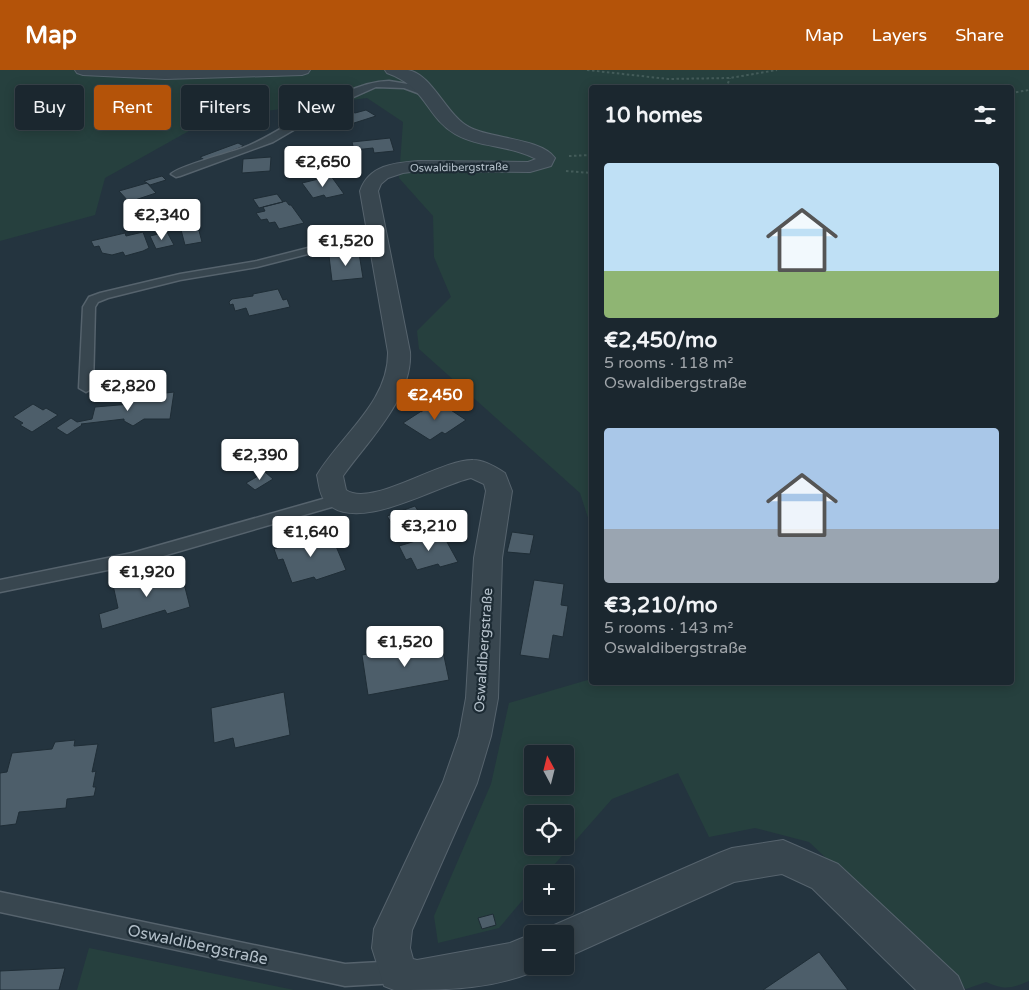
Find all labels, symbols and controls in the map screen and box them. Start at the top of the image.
text: Map [25,21,77,50]
text: Map [805,24,844,46]
text: Layers [872,24,927,46]
text: Share [955,24,1004,46]
chip: Buy [15,85,84,130]
chip: Rent [94,85,171,130]
chip: Filters [181,85,269,130]
chip: New [279,85,353,130]
icon: filters [971,101,999,129]
text: 10 homes [604,103,703,128]
pin: €2,650 [282,146,364,188]
text: €2,650 [295,152,351,172]
street label: Oswaldibergstraße [410,160,508,175]
icon: home [757,195,847,285]
pin: €2,340 [121,198,203,241]
text: €2,340 [134,205,190,225]
pin: €1,520 [305,224,387,267]
text: €1,520 [318,231,374,251]
text: €2,450/mo [604,328,717,353]
text: 5 rooms · 118 m² [604,353,733,373]
pin: €2,820 [87,370,169,412]
text: Oswaldibergstraße [604,373,747,393]
text: €2,820 [100,376,156,396]
pin: €2,450 [394,378,476,421]
text: €2,450 [408,385,462,405]
pin: €2,390 [219,438,301,481]
text: €2,390 [232,445,288,465]
icon: home [757,460,847,550]
pin: €3,210 [388,510,470,552]
pin: €1,640 [270,516,352,558]
text: €3,210 [401,516,457,536]
text: €1,640 [283,522,339,542]
pin: €1,920 [106,556,188,598]
text: €1,920 [119,562,175,582]
street label: Oswaldibergstraße [471,587,496,713]
text: €3,210/mo [604,593,718,618]
text: 5 rooms · 143 m² [604,618,733,638]
pin: €1,520 [364,626,446,668]
text: €1,520 [377,632,433,652]
text: Oswaldibergstraße [604,638,747,658]
north arrow [524,745,574,795]
map controls [524,745,574,975]
button: locate [524,805,574,855]
button: + [524,865,574,915]
street label: Oswaldibergstraße [126,920,270,970]
button: − [524,925,574,975]

